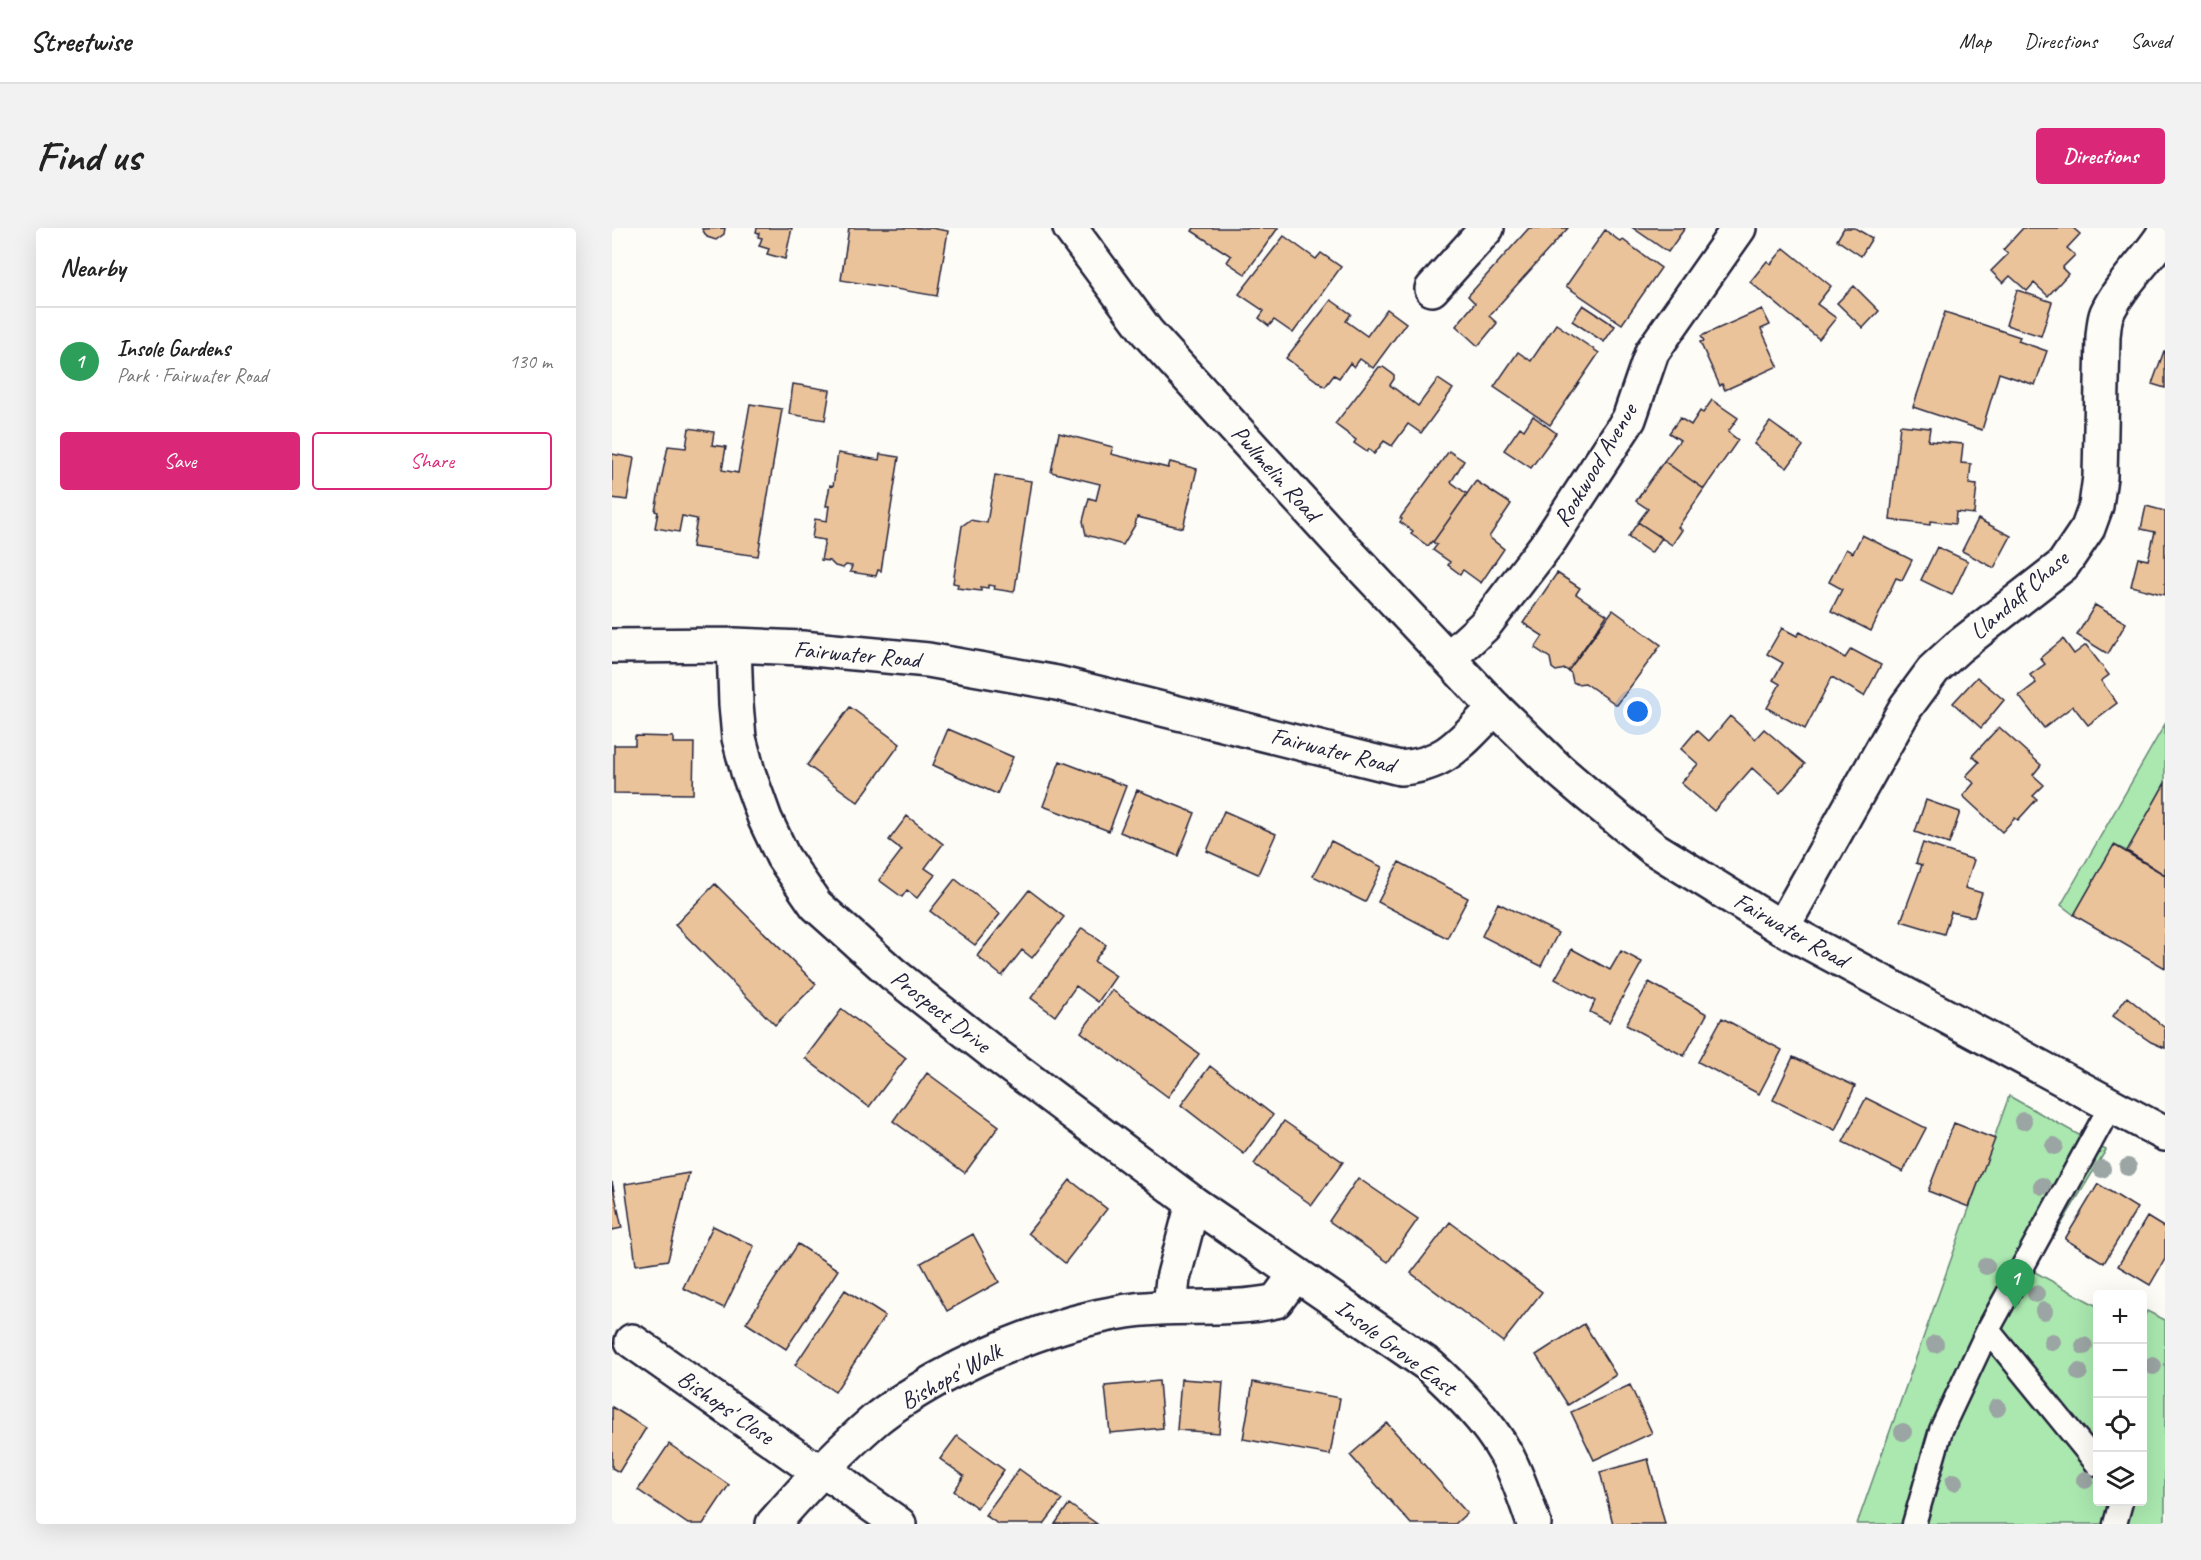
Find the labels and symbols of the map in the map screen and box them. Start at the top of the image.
street label: Rookwood Avenue [1547,396,1645,532]
street label: Pwllmelin Road [1225,419,1329,530]
street label: Llandaff Chase [1964,543,2076,646]
street label: Fairwater Road [793,634,925,675]
your location [1623,697,1652,726]
street label: Fairwater Road [1268,720,1402,781]
street label: Fairwater Road [1729,885,1856,976]
street label: Prospect Drive [885,963,999,1061]
pin: 1 [1996,1260,2034,1309]
street label: Insole Grove East [1330,1292,1464,1403]
street label: Bishops' Walk [895,1335,1009,1416]
street label: Bishops' Close [672,1363,782,1452]

